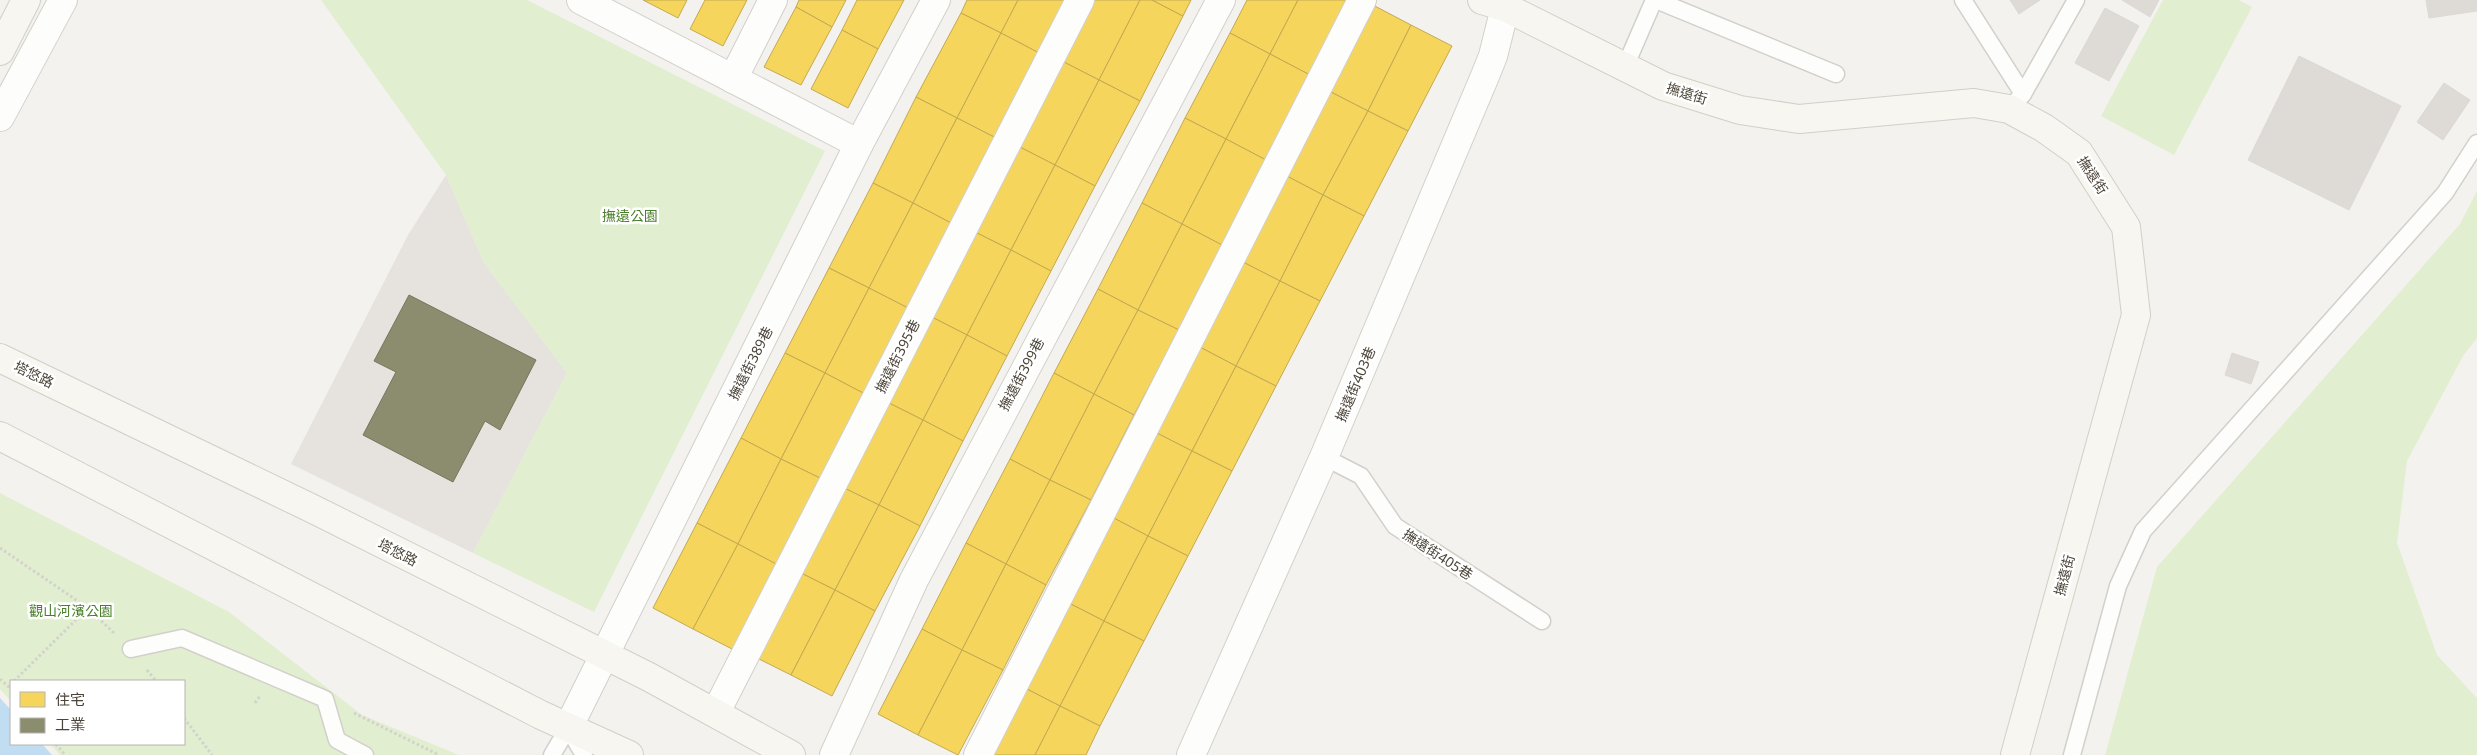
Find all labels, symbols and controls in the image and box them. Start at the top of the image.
street label: 撫遠街 [1664,78,1710,108]
street label: 撫遠街 [2074,152,2112,198]
park label: 撫遠公園 [602,206,658,225]
street label: 撫遠街395巷 [870,316,924,396]
street label: 撫遠街389巷 [723,323,777,403]
street label: 撫遠街399巷 [994,334,1048,414]
street label: 撫遠街403巷 [1331,343,1379,425]
street label: 塔悠路 [11,356,57,392]
street label: 撫遠街405巷 [1399,524,1477,584]
street label: 塔悠路 [375,534,421,570]
street label: 撫遠街 [2049,552,2079,598]
park label: 觀山河濱公園 [29,601,113,620]
legend [10,680,185,745]
text: 住宅 [55,689,85,709]
text: 工業 [55,714,85,734]

